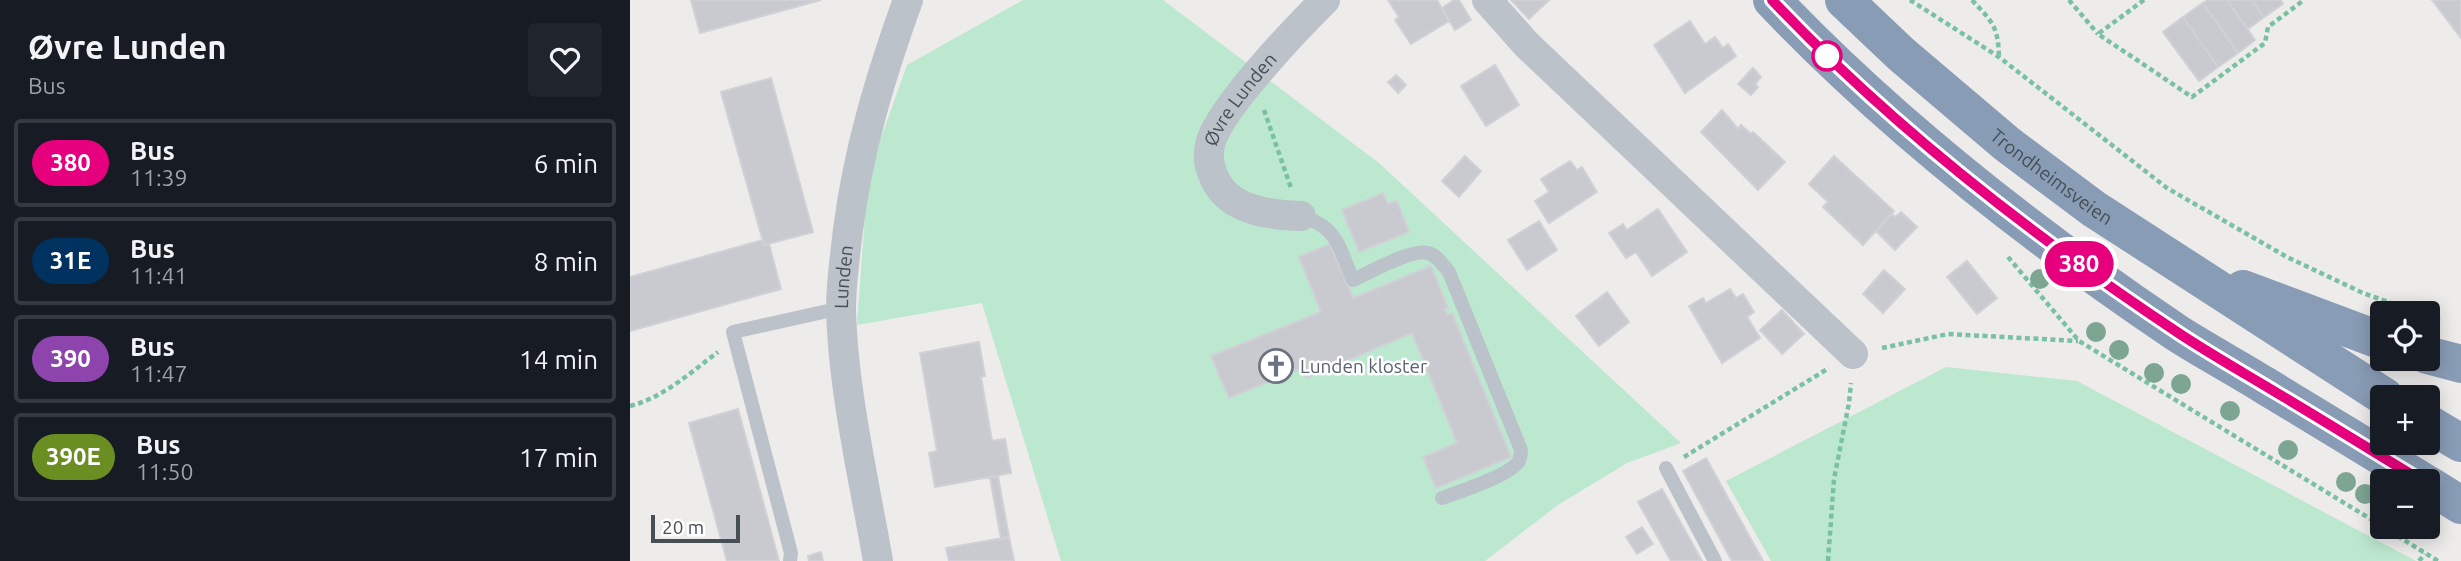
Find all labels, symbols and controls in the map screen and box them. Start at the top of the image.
button: heart [528,23,602,97]
text: Øvre Lunden [28,28,227,65]
unlabelled marker [1812,41,1842,71]
street label: Øvre Lunden [1199,48,1281,149]
text: Bus [28,73,66,98]
street label: Trondheimsveien [1986,124,2117,229]
text: Bus [130,136,175,165]
text: 380 [50,149,91,176]
text: 6 min [534,149,598,178]
text: 11:39 [130,165,188,190]
text: Bus [130,234,175,263]
line badge: 380 [2039,241,2119,287]
street label: Lunden [830,244,857,309]
text: 31E [50,247,91,274]
text: 8 min [534,247,598,276]
text: 380 [2059,250,2099,277]
text: 11:41 [130,263,188,288]
map controls [2370,301,2440,539]
button: locate [2370,301,2440,371]
text: Bus [130,332,175,361]
text: 390 [50,345,91,372]
text: 14 min [519,345,598,374]
church icon: Lunden kloster [1257,347,1295,385]
place label: Lunden kloster [1300,355,1427,377]
text: 11:47 [130,361,188,386]
button: + [2370,385,2440,455]
text: Bus [136,430,181,459]
text: 390E [46,443,101,470]
text: 17 min [519,443,598,472]
text: 11:50 [136,459,193,484]
button: − [2370,469,2440,539]
scale bar [651,512,740,544]
text: 20 m [662,516,704,538]

